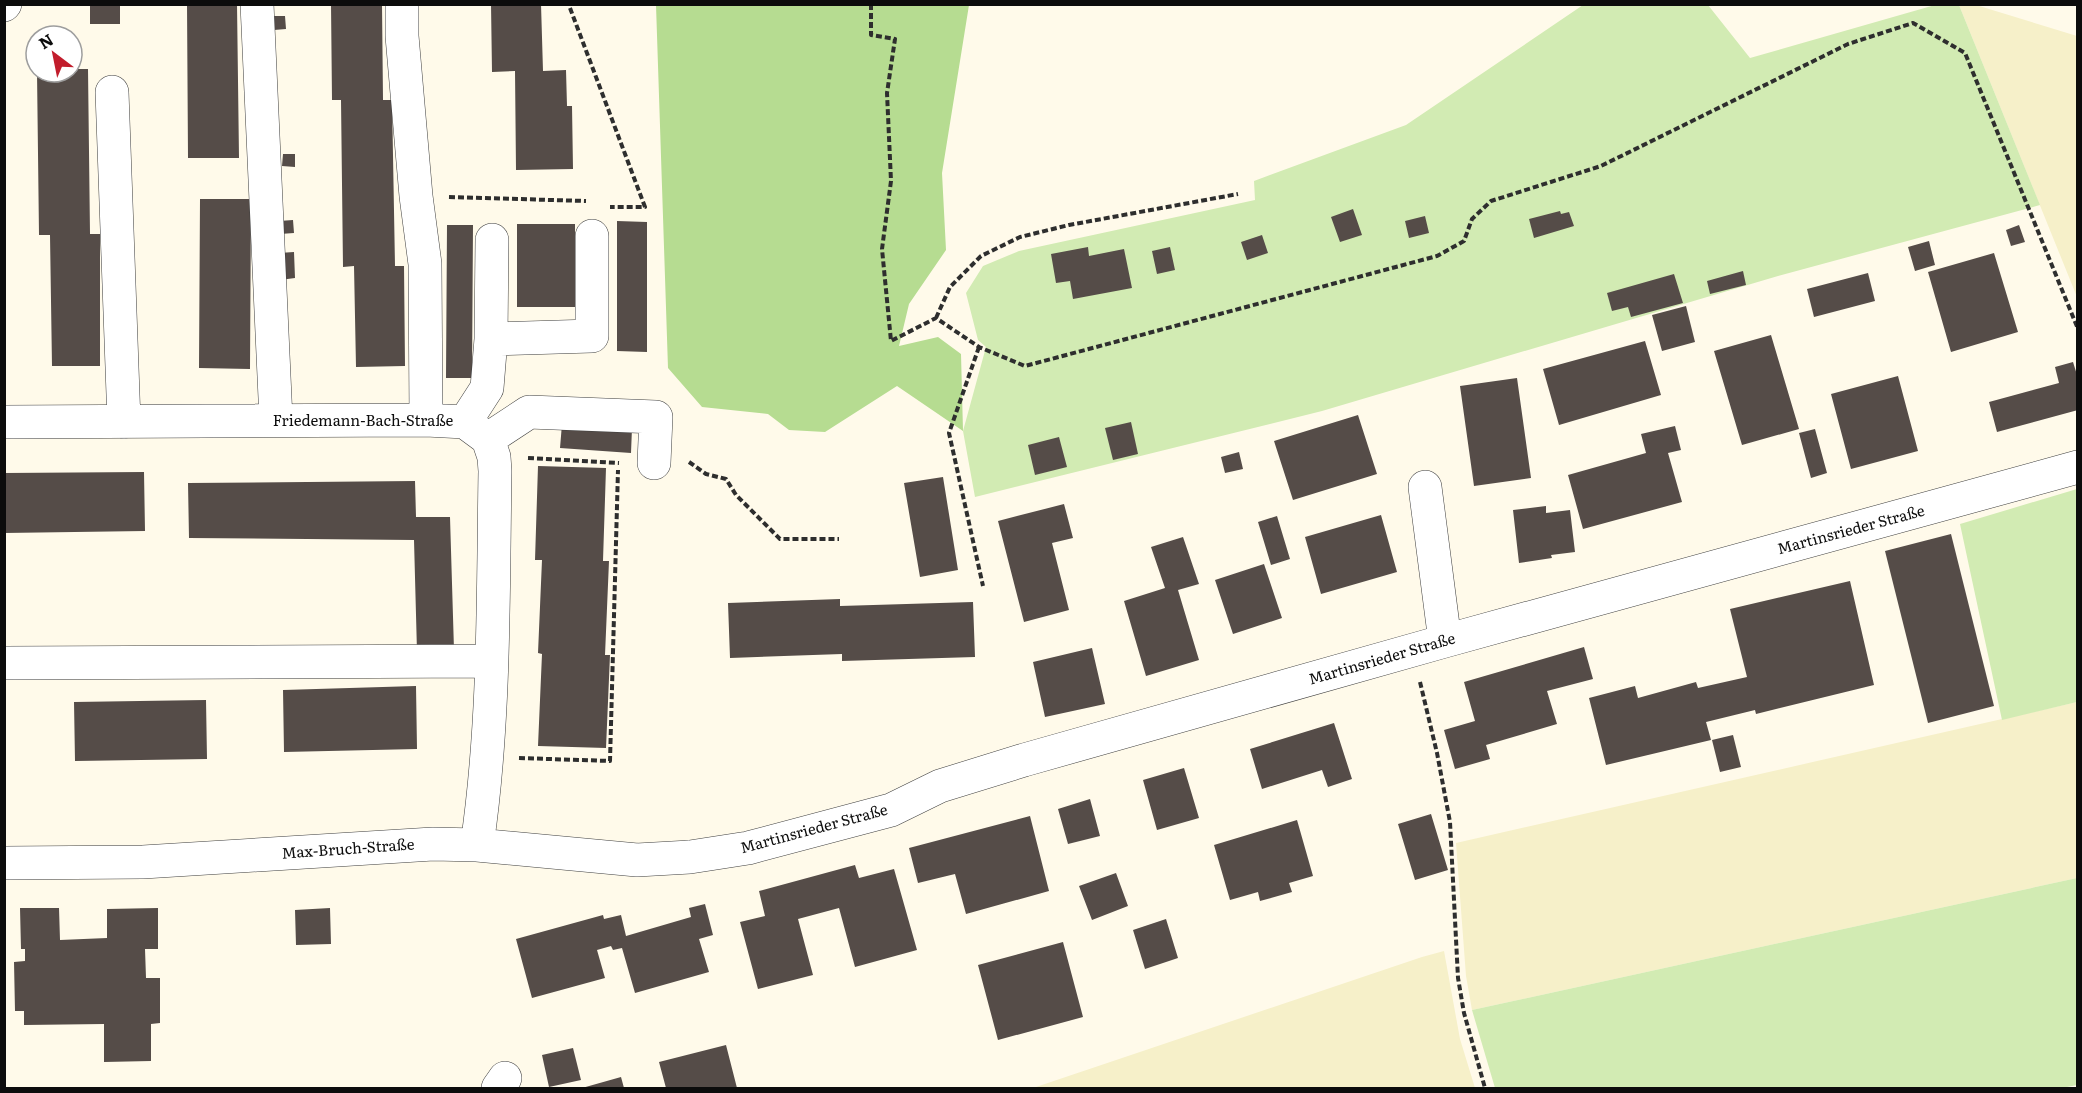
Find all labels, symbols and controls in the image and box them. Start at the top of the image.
north arrow [24,24,84,84]
text: N [33,27,58,54]
street label: Friedemann-Bach-Straße [273,408,454,431]
street label: Martinsrieder Straße [1774,498,1927,559]
street label: Martinsrieder Straße [1305,626,1458,690]
street label: Martinsrieder Straße [737,797,890,858]
street label: Max-Bruch-Straße [281,831,415,864]

